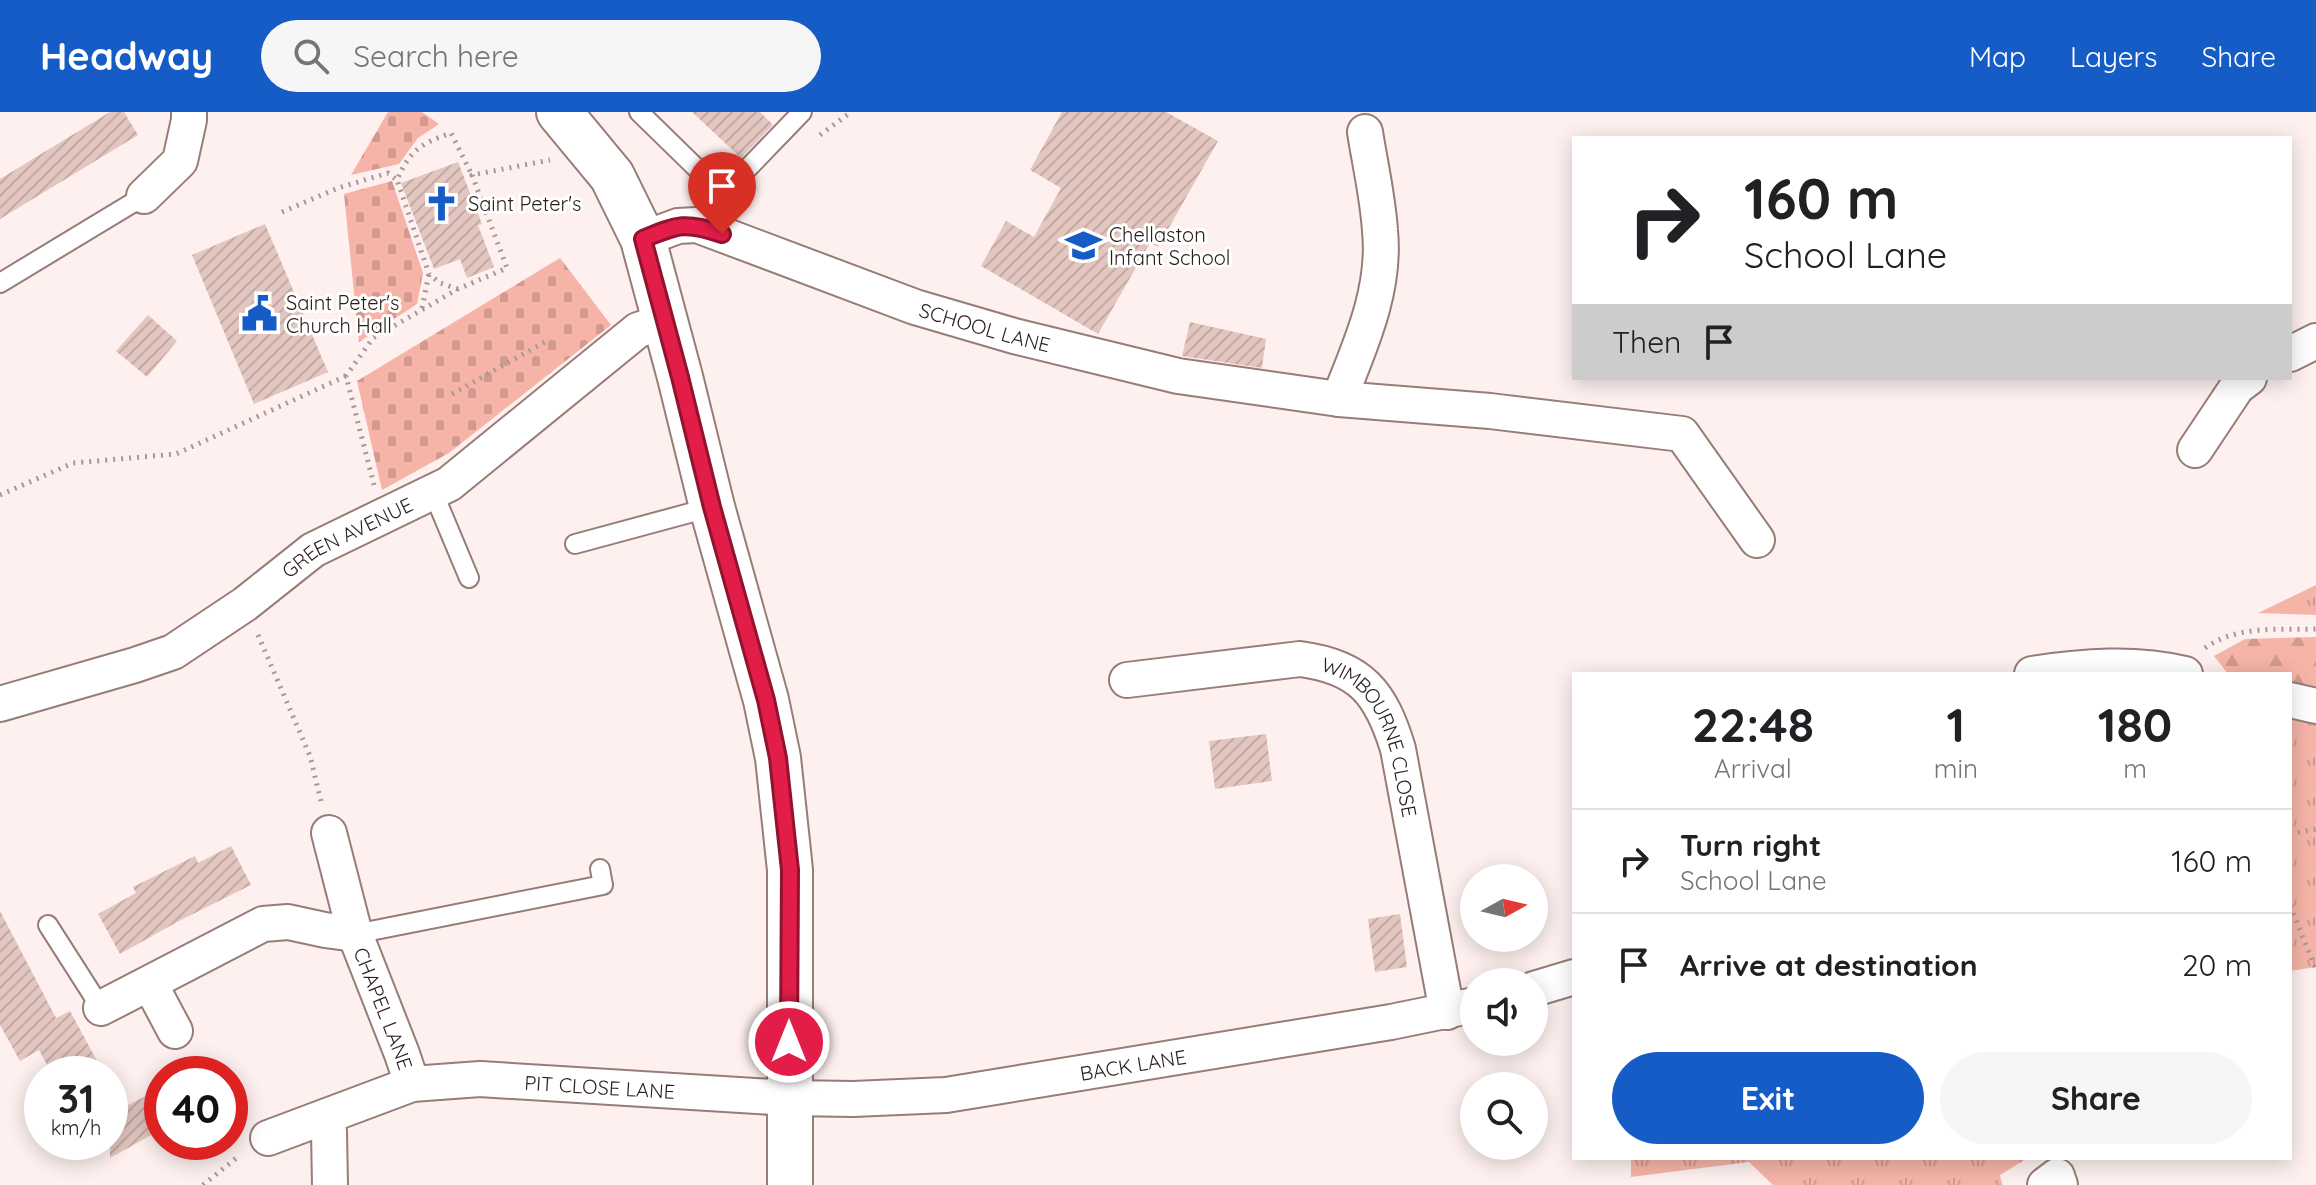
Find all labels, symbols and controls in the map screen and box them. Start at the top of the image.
search box [261,20,821,92]
text: Headway [40,32,213,80]
icon: search [289,34,333,78]
text: Search here [353,37,519,75]
text: Map [1969,39,2026,74]
text: Layers [2070,39,2157,74]
text: Share [2201,39,2276,74]
pin [688,152,756,234]
text: 160 m [1744,163,1898,233]
icon: arrive [700,164,744,208]
icon: right [1612,168,1716,272]
church icon: Saint Peter's [423,184,461,222]
place label: Saint Peter's [468,191,581,216]
place label: Chellaston Infant School [1109,222,1230,270]
school or university icon: Chellaston Infant School [1064,227,1102,265]
text: School Lane [1744,232,1947,277]
place label: Saint Peter's Church Hall [286,290,399,338]
public building icon: Saint Peter's Church Hall [241,295,279,333]
street label: SCHOOL LANE [916,296,1053,357]
icon: arrive [1697,320,1741,364]
text: Then [1612,323,1681,361]
street label: GREEN AVENUE [276,491,417,583]
street label: WIMBOURNE CLOSE [1319,651,1423,819]
text: 22:48 [1692,694,1814,754]
text: 1 [1947,694,1965,754]
text: 180 [2098,694,2172,754]
text: Arrival [1714,752,1792,785]
text: min [1934,752,1978,785]
text: m [2123,752,2147,785]
text: Turn right [1680,826,1821,864]
icon: right [1612,839,1656,883]
text: 160 m [2171,842,2252,880]
north arrow [1460,864,1548,952]
map controls [1460,864,1548,1160]
text: School Lane [1680,864,1827,897]
street label: CHAPEL LANE [349,943,419,1073]
icon: arrive [1612,943,1656,987]
text: Arrive at destination [1680,946,1978,984]
text: 20 m [2182,946,2252,984]
button: sound [1460,968,1548,1056]
position arrow [747,1000,831,1084]
street label: BACK LANE [1078,1043,1188,1085]
button: Exit [1612,1052,1924,1144]
button: Share [1940,1052,2252,1144]
speed limit sign: 40 [144,1056,248,1160]
street label: PIT CLOSE LANE [524,1069,676,1103]
button: search [1460,1072,1548,1160]
text: 31 [57,1073,95,1123]
text: km/h [51,1115,101,1140]

